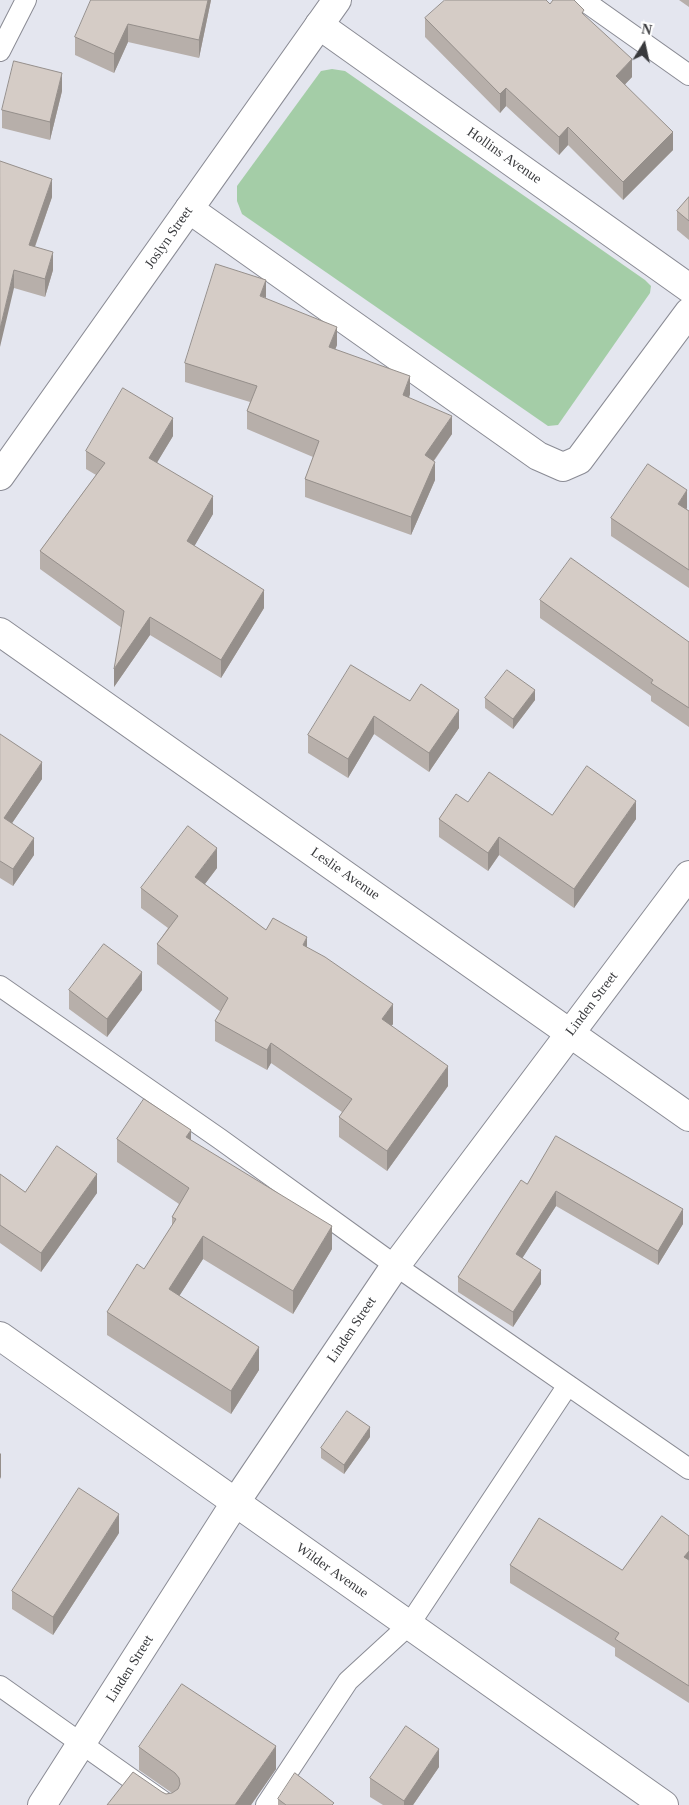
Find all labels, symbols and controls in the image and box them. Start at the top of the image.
north arrow [619,20,669,70]
text: N [640,21,653,38]
street label: Hollins Avenue [463,124,545,188]
street label: Joslyn Street [141,204,197,272]
street label: Leslie Avenue [307,844,383,904]
street label: Linden Street [562,969,622,1039]
street label: Linden Street [324,1294,380,1366]
street label: Wilder Avenue [293,1540,371,1602]
street label: Linden Street [103,1632,157,1706]

